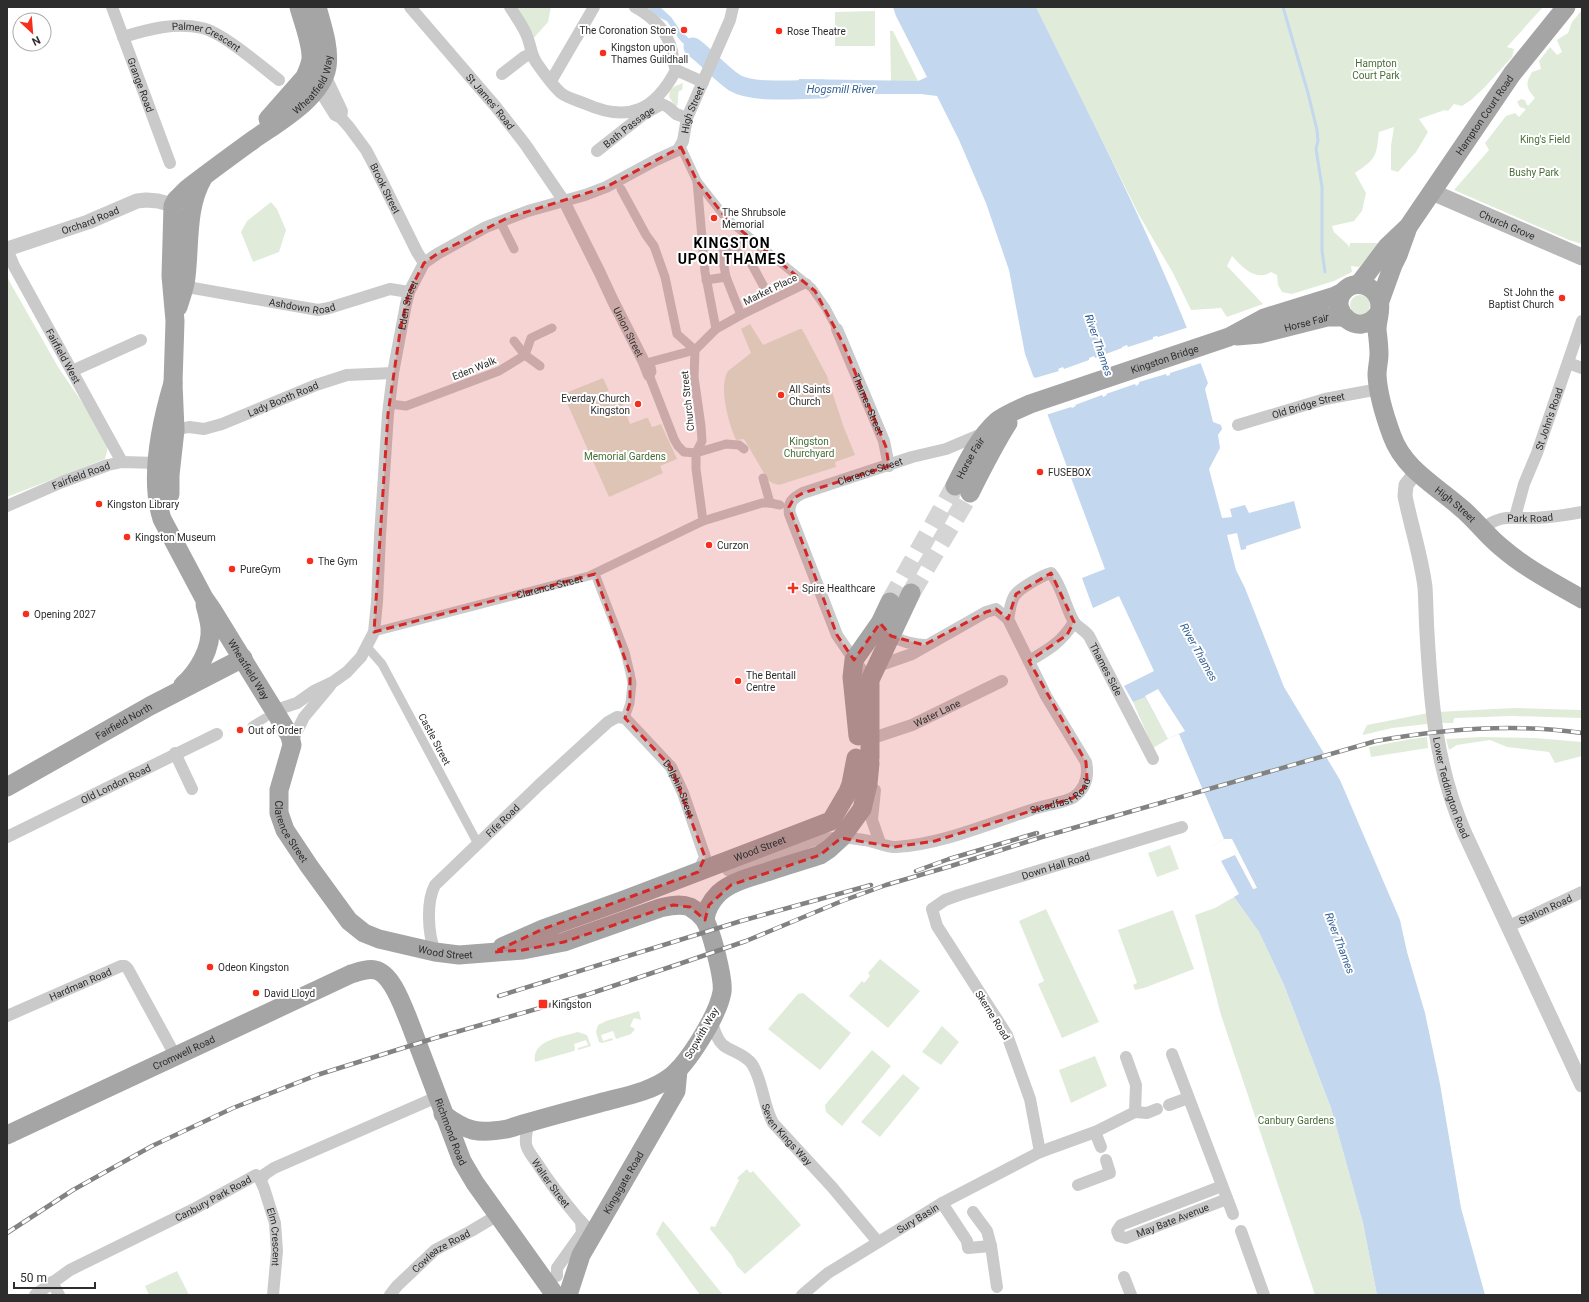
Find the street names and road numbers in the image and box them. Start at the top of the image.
street label: Palmer Crescent [172,21,243,54]
street label: Wheatfield Way [291,55,334,116]
street label: Grange Road [125,56,156,114]
street label: St James' Road [464,72,516,132]
street label: Hampton Court Road [1454,73,1516,157]
street label: High Street [679,85,706,134]
street label: Bath Passage [601,104,656,150]
street label: Brook Street [368,161,402,216]
street label: Orchard Road [60,204,121,236]
street label: Church Grove [1477,208,1537,242]
street label: Market Place [742,272,799,307]
street label: Eden Street [396,279,420,331]
street label: Ashdown Road [268,296,337,316]
street label: Union Street [611,305,646,359]
street label: Horse Fair [1283,312,1329,334]
street label: Fairfield West [44,327,83,385]
street label: Kingston Bridge [1129,343,1200,376]
street label: Eden Walk [451,354,499,382]
street label: Church Street [679,370,696,432]
street label: Thames Street [850,372,886,436]
street label: Lady Booth Road [246,380,320,419]
street label: St John's Road [1533,386,1565,452]
street label: Old Bridge Street [1271,390,1345,421]
street label: Horse Fair [955,435,987,481]
street label: Clarence Street [836,456,904,487]
street label: Fairfield Road [50,460,111,492]
street label: High Street [1433,484,1478,524]
street label: Park Road [1507,511,1554,524]
street label: Clarence Street [515,573,584,601]
street label: Wheatfield Way [226,637,271,702]
street label: Thames Side [1088,641,1124,698]
street label: Water Lane [912,697,962,729]
street label: Fairfield North [94,701,154,742]
street label: Castle Street [416,711,453,767]
street label: Lower Teddington Road [1431,736,1471,840]
street label: Dolphin Street [661,758,696,819]
street label: Old London Road [79,762,153,806]
street label: Steadfast Road [1029,777,1092,816]
street label: Clarence Street [273,801,310,865]
street label: Fife Road [484,802,522,839]
street label: Wood Street [732,834,787,864]
street label: Down Hall Road [1020,850,1091,882]
street label: Station Road [1517,893,1574,927]
street label: Wood Street [417,943,473,961]
street label: Hardman Road [48,966,113,1003]
street label: Skerne Road [973,989,1012,1042]
street label: Sopwith Way [682,1005,721,1061]
street label: Cromwell Road [151,1034,217,1072]
street label: Richmond Road [433,1097,468,1167]
street label: Seven Kings Way [760,1102,814,1168]
street label: Kingsgate Road [601,1149,646,1216]
street label: Walter Street [530,1157,572,1210]
street label: Canbury Park Road [173,1174,253,1224]
street label: Sury Basin [895,1202,941,1235]
street label: May Bate Avenue [1135,1202,1211,1239]
street label: Elm Crescent [265,1206,282,1267]
street label: Cowleaze Road [410,1228,472,1275]

